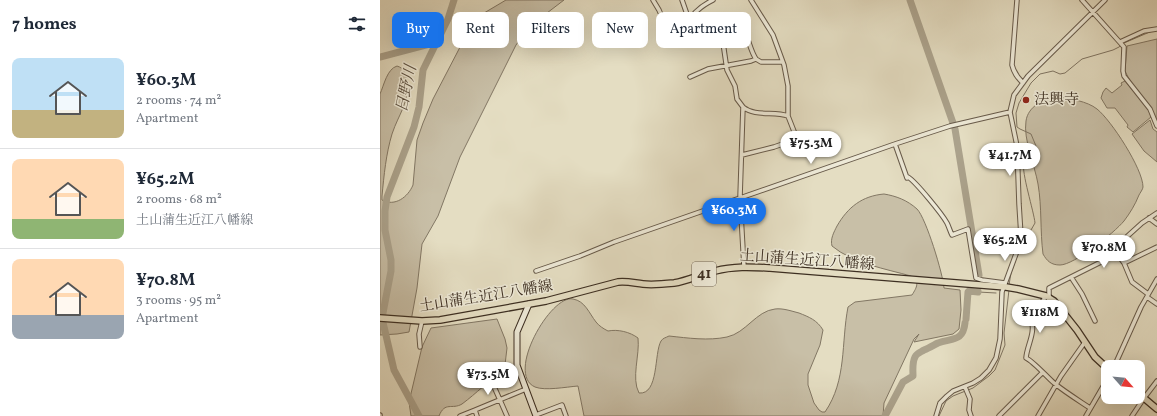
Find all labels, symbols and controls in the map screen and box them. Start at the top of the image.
chip: Buy [392,12,444,48]
chip: Rent [452,12,509,48]
chip: Filters [517,12,584,48]
chip: New [592,12,648,48]
chip: Apartment [656,12,751,48]
text: 7 homes [12,13,77,36]
icon: filters [346,13,368,35]
water label: 日野川 [391,61,423,115]
text: ¥60.3M [136,69,196,92]
icon: home [44,74,92,122]
place label: 法興寺 [1034,90,1079,111]
text: 2 rooms · 74 m² [136,92,221,110]
marker: 法興寺 [1021,95,1031,105]
text: Apartment [136,110,199,128]
pin: ¥75.3M [778,131,844,165]
text: ¥75.3M [789,135,833,153]
pin: ¥41.7M [977,143,1043,177]
text: ¥41.7M [988,147,1032,165]
text: ¥65.2M [136,168,194,191]
icon: home [44,175,92,223]
text: 2 rooms · 68 m² [136,191,222,209]
pin: ¥60.3M [701,198,767,232]
text: ¥60.3M [711,202,757,220]
text: 土山蒲生近江八幡線 [136,212,253,230]
pin: ¥65.2M [972,228,1038,262]
text: ¥65.2M [983,232,1027,250]
pin: ¥70.8M [1071,235,1137,269]
text: ¥70.8M [1081,239,1127,257]
street label: 土山蒲生近江八幡線 [739,246,875,276]
road number: 41 [692,262,716,286]
text: ¥70.8M [136,269,195,292]
icon: home [44,275,92,323]
street label: 土山蒲生近江八幡線 [418,276,554,318]
text: 3 rooms · 95 m² [136,292,221,310]
pin: ¥118M [1012,300,1068,334]
text: ¥118M [1021,304,1059,322]
text: Apartment [136,310,199,328]
north arrow [1101,360,1145,404]
map controls [1101,360,1145,404]
pin: ¥73.5M [455,362,521,396]
text: ¥73.5M [466,366,510,384]

